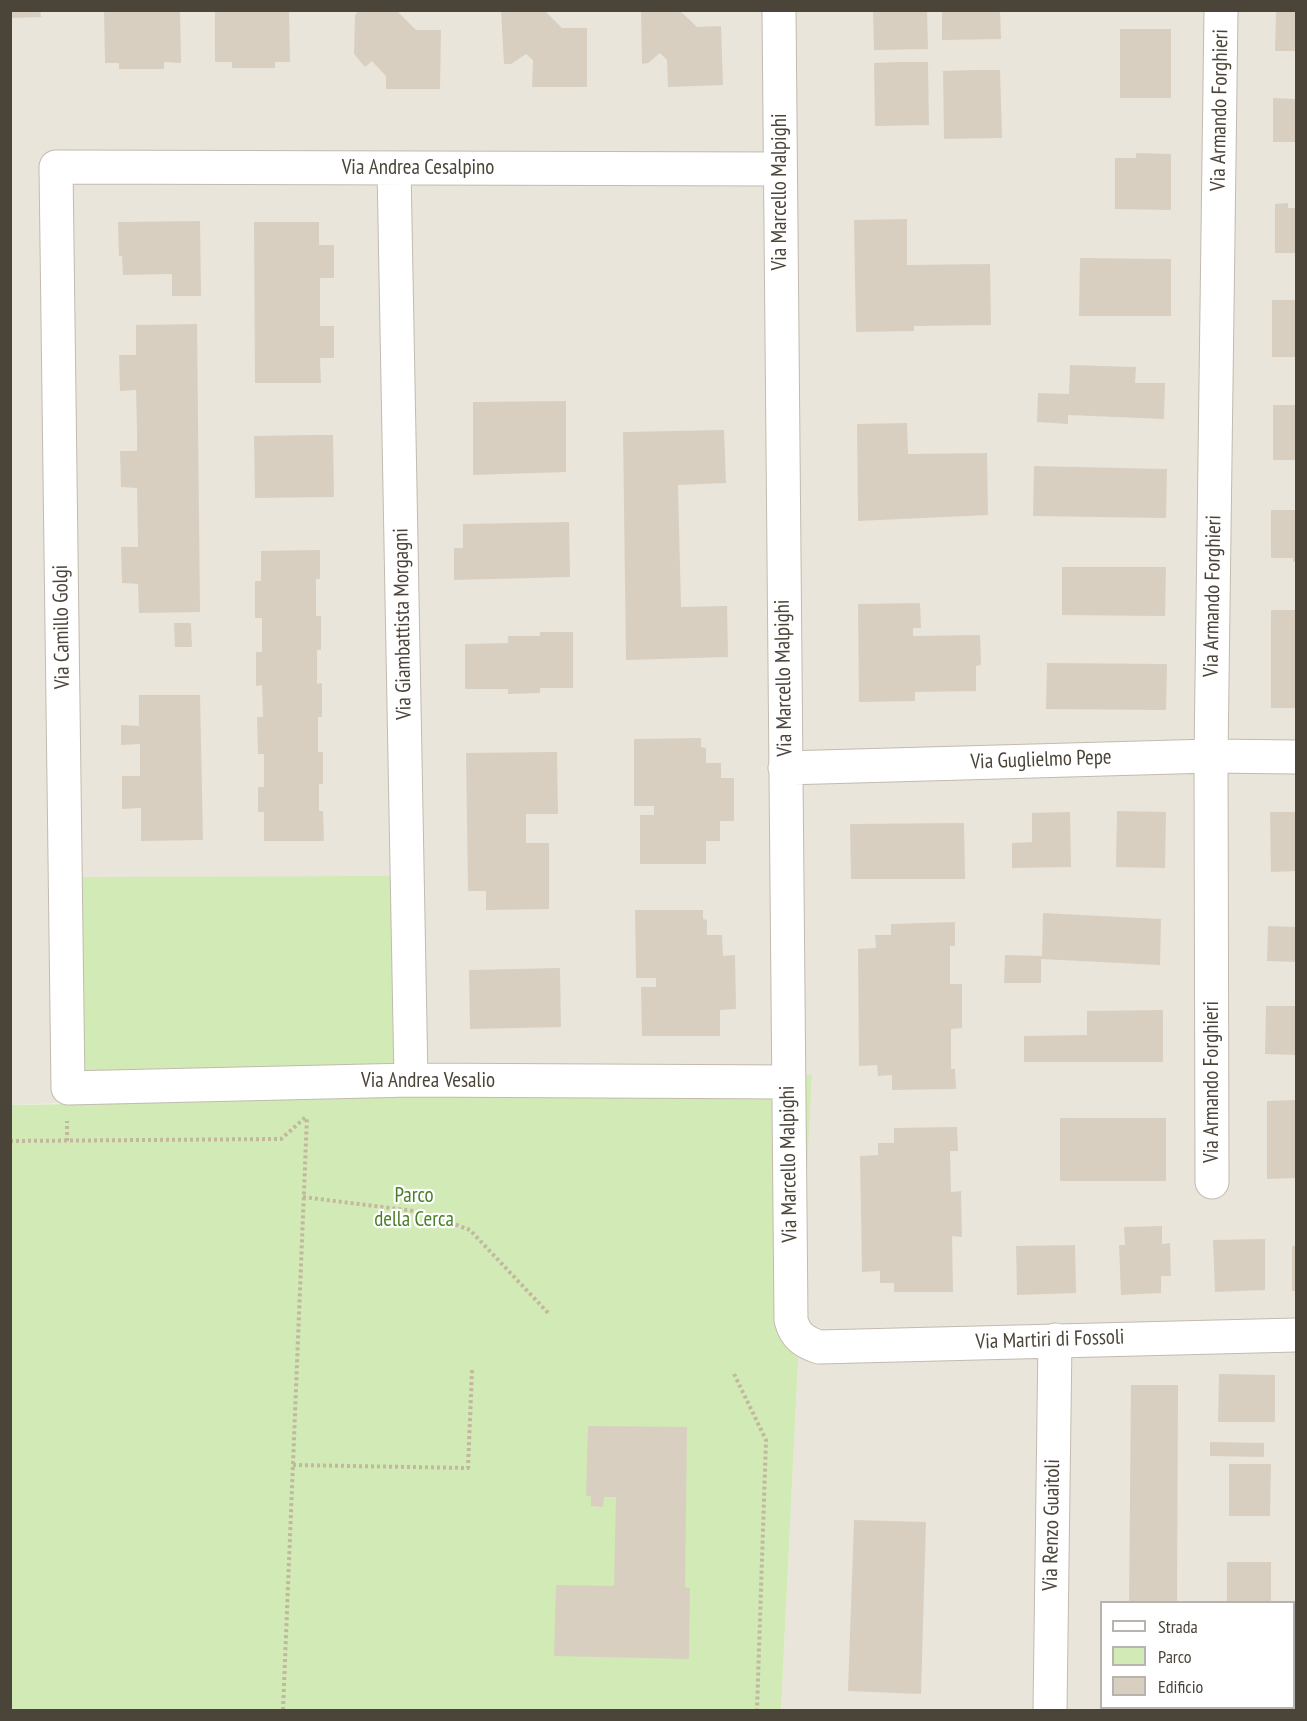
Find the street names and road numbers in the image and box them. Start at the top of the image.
street label: Via Armando Forghieri [1206,29,1234,191]
street label: Via Marcello Malpighi [767,114,793,270]
street label: Via Andrea Cesalpino [342,155,494,181]
street label: Via Armando Forghieri [1199,515,1227,677]
street label: Via Giambattista Morgagni [389,528,417,720]
street label: Via Camillo Golgi [48,565,76,689]
street label: Via Marcello Malpighi [770,599,798,757]
street label: Via Guglielmo Pepe [970,745,1112,775]
street label: Via Armando Forghieri [1199,1001,1225,1163]
street label: Via Andrea Vesalio [361,1068,495,1094]
street label: Via Marcello Malpighi [775,1085,803,1243]
street label: Via Martiri di Fossoli [975,1325,1125,1355]
street label: Via Renzo Guaitoli [1038,1459,1066,1591]

